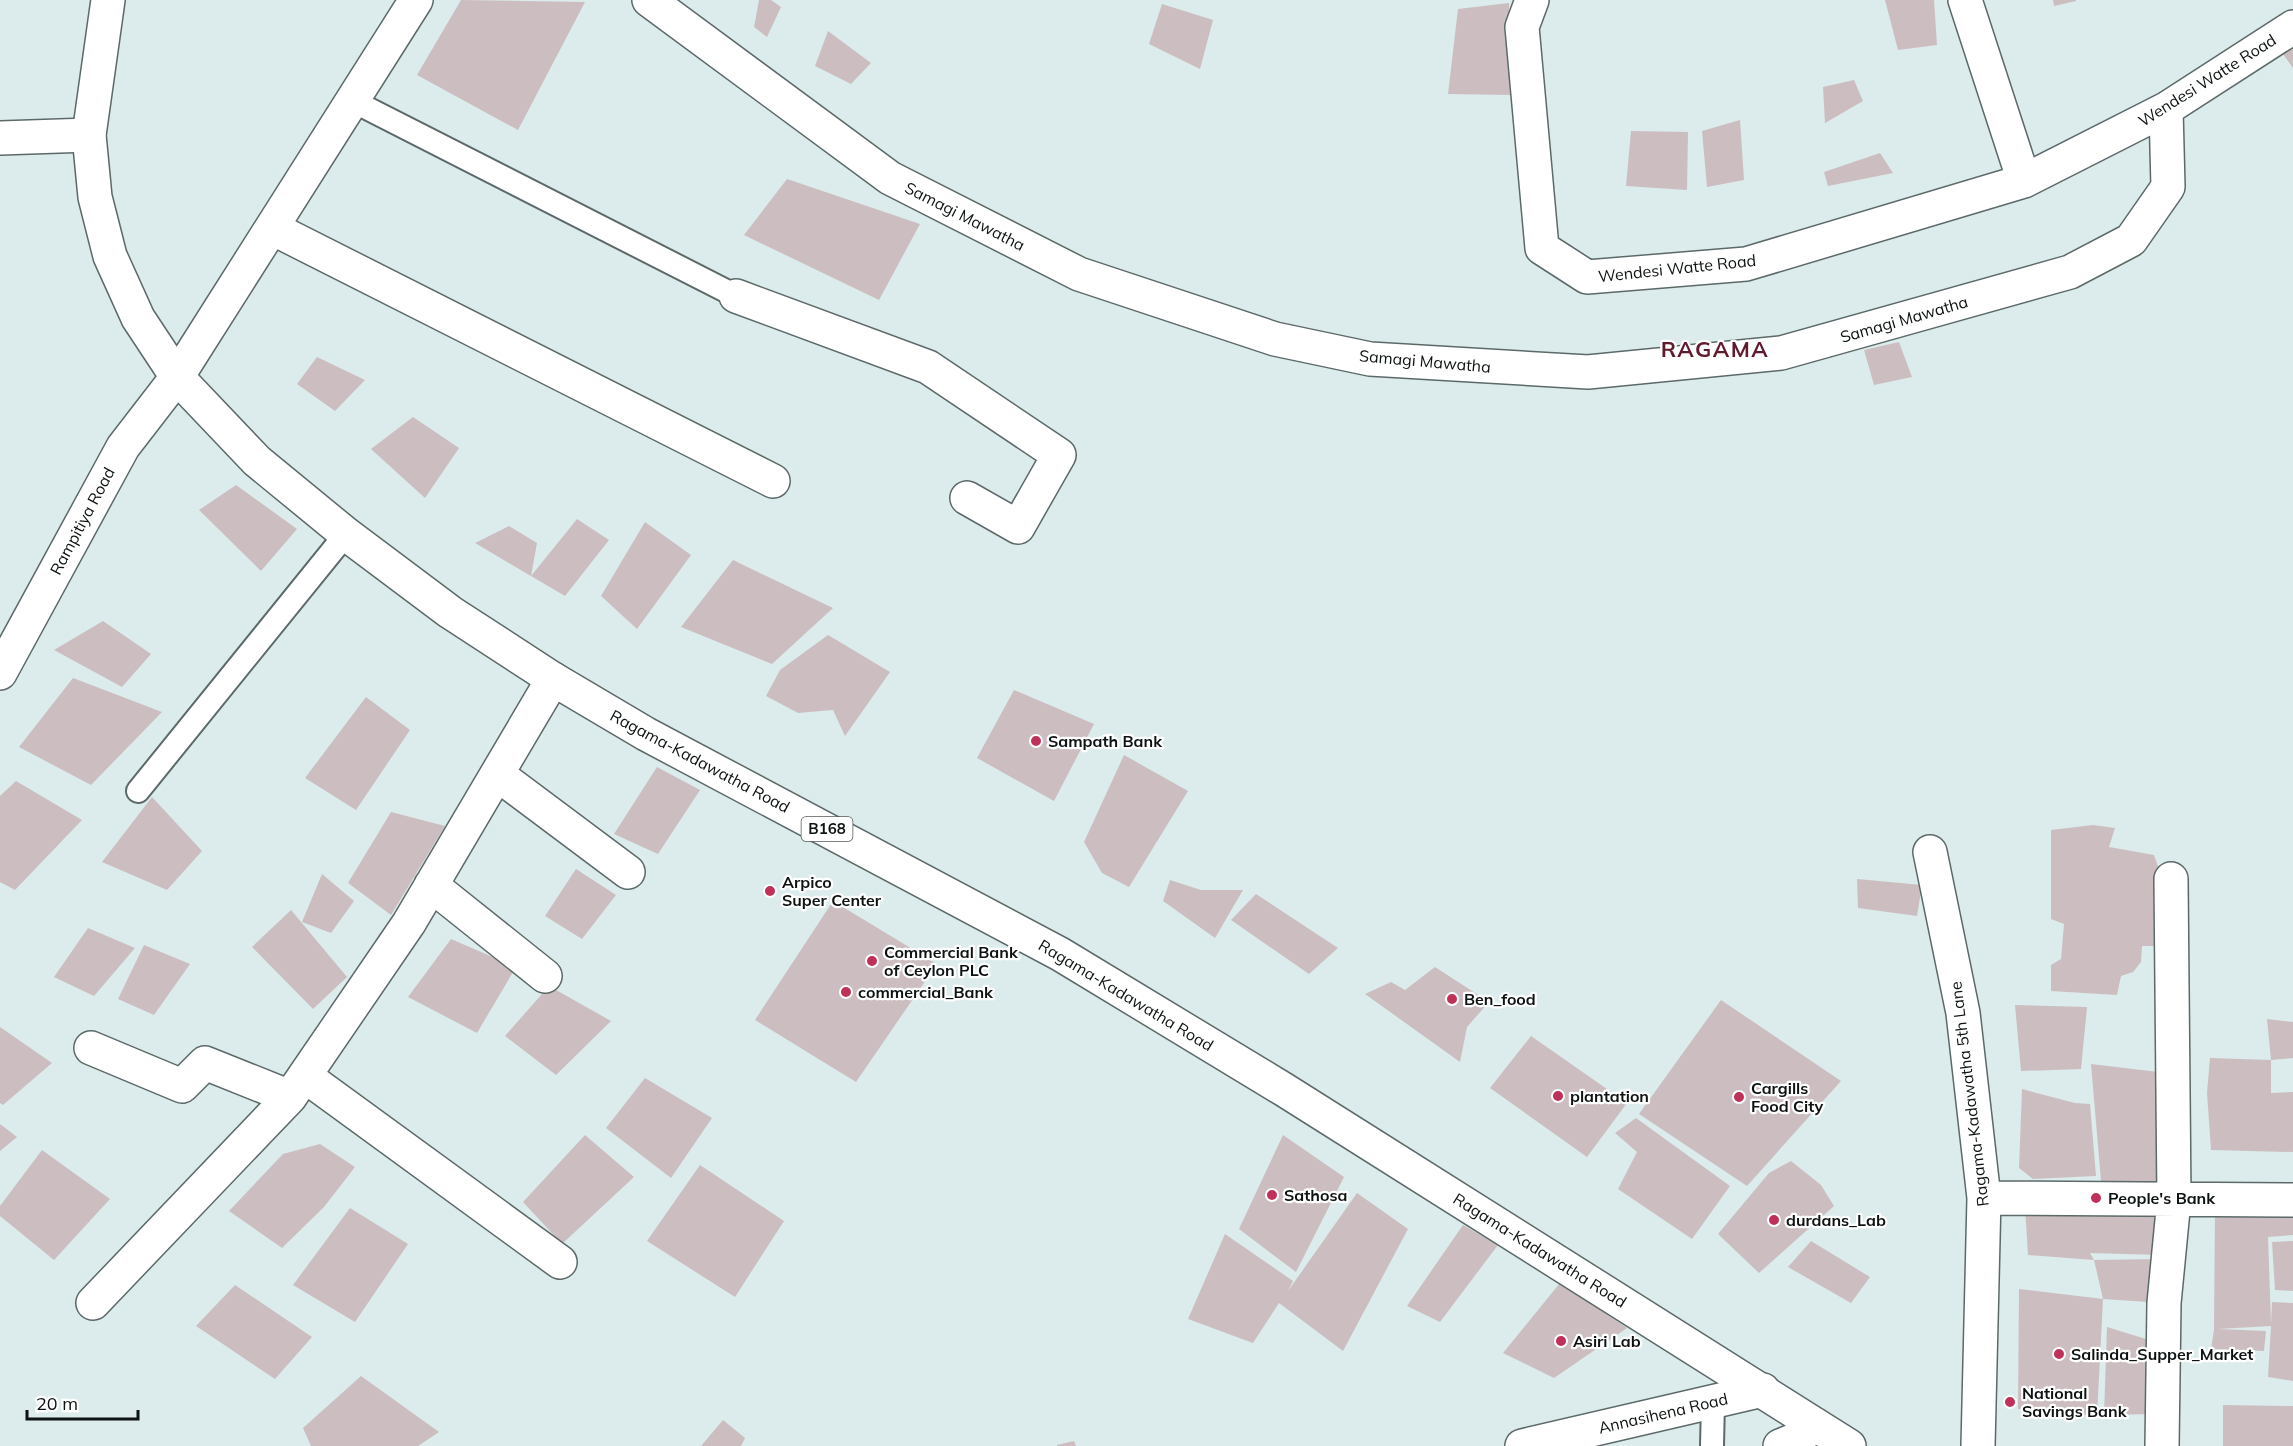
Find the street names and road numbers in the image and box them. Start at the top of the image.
street label: Wendesi Watte Road [2134,29,2280,131]
street label: Samagi Mawatha [902,177,1028,255]
street label: Wendesi Watte Road [1597,250,1757,286]
street label: Samagi Mawatha [1838,291,1970,347]
street label: Samagi Mawatha [1358,345,1492,377]
street label: Rampitiya Road [45,464,119,578]
street label: Ragama-Kadawatha Road [607,705,793,817]
road number: B168 [802,817,852,841]
street label: Ragama-Kadawatha Road [1035,935,1217,1055]
street label: Ragama-Kadawatha 5th Lane [1945,980,1993,1208]
street label: Ragama-Kadawatha Road [1450,1188,1630,1312]
street label: Annasihena Road [1596,1388,1730,1438]

